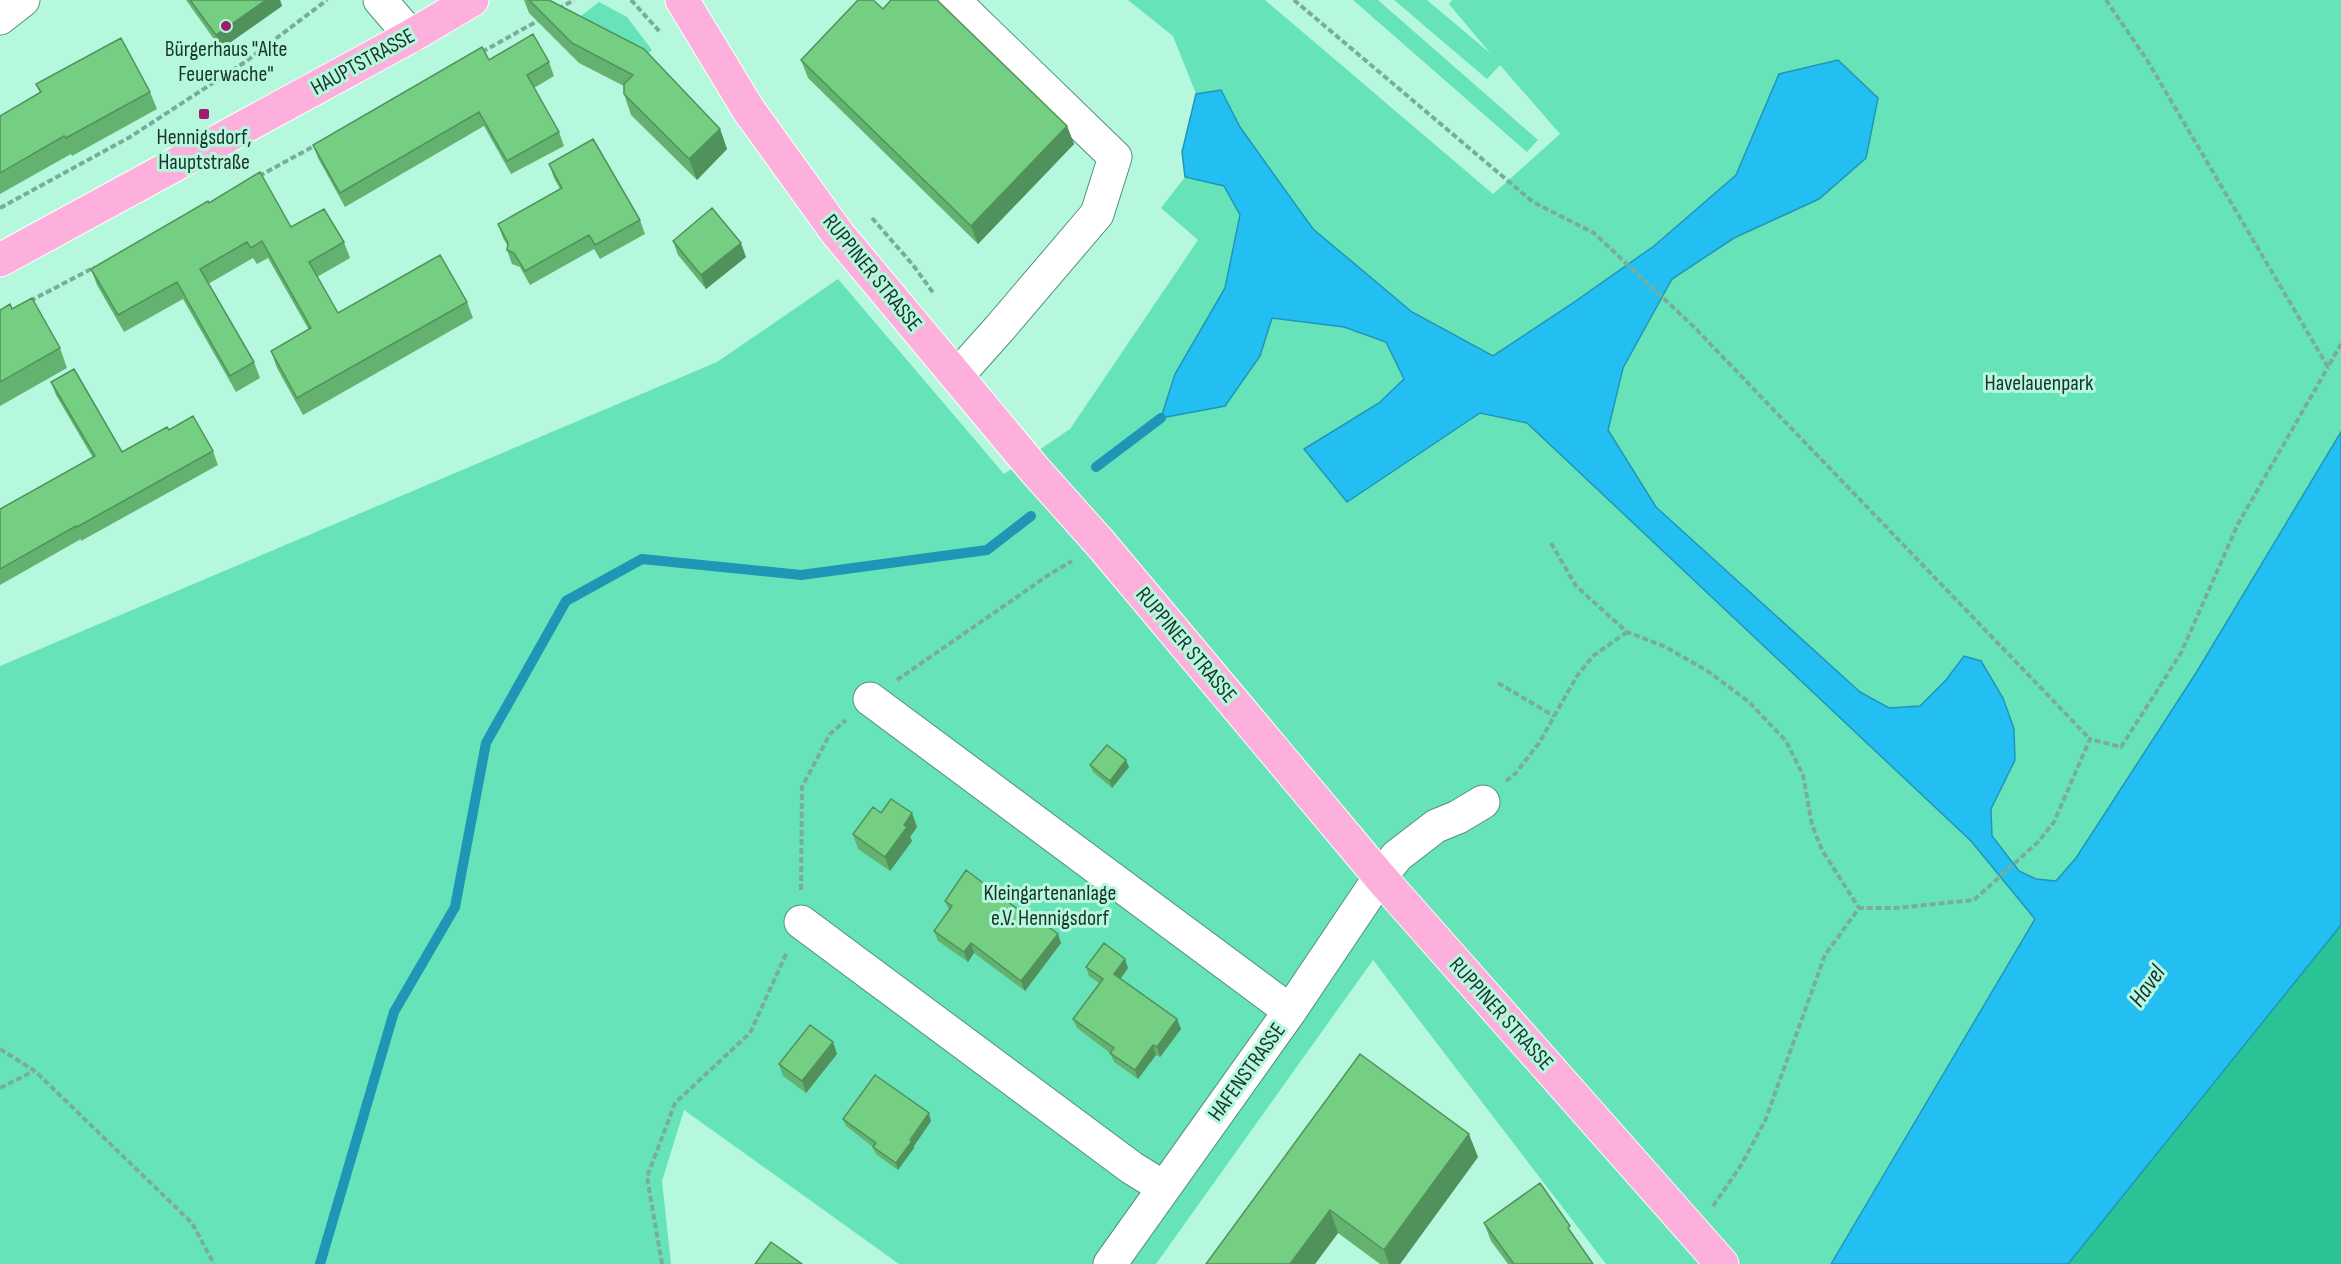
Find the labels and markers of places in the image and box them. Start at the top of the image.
marker: Bürgerhaus "Alte Feuerwache" [219,19,233,33]
place label: Bürgerhaus "Alte Feuerwache" [165,36,287,88]
marker: Hennigsdorf, Hauptstraße [197,107,211,121]
place label: Hennigsdorf, Hauptstraße [156,124,252,176]

